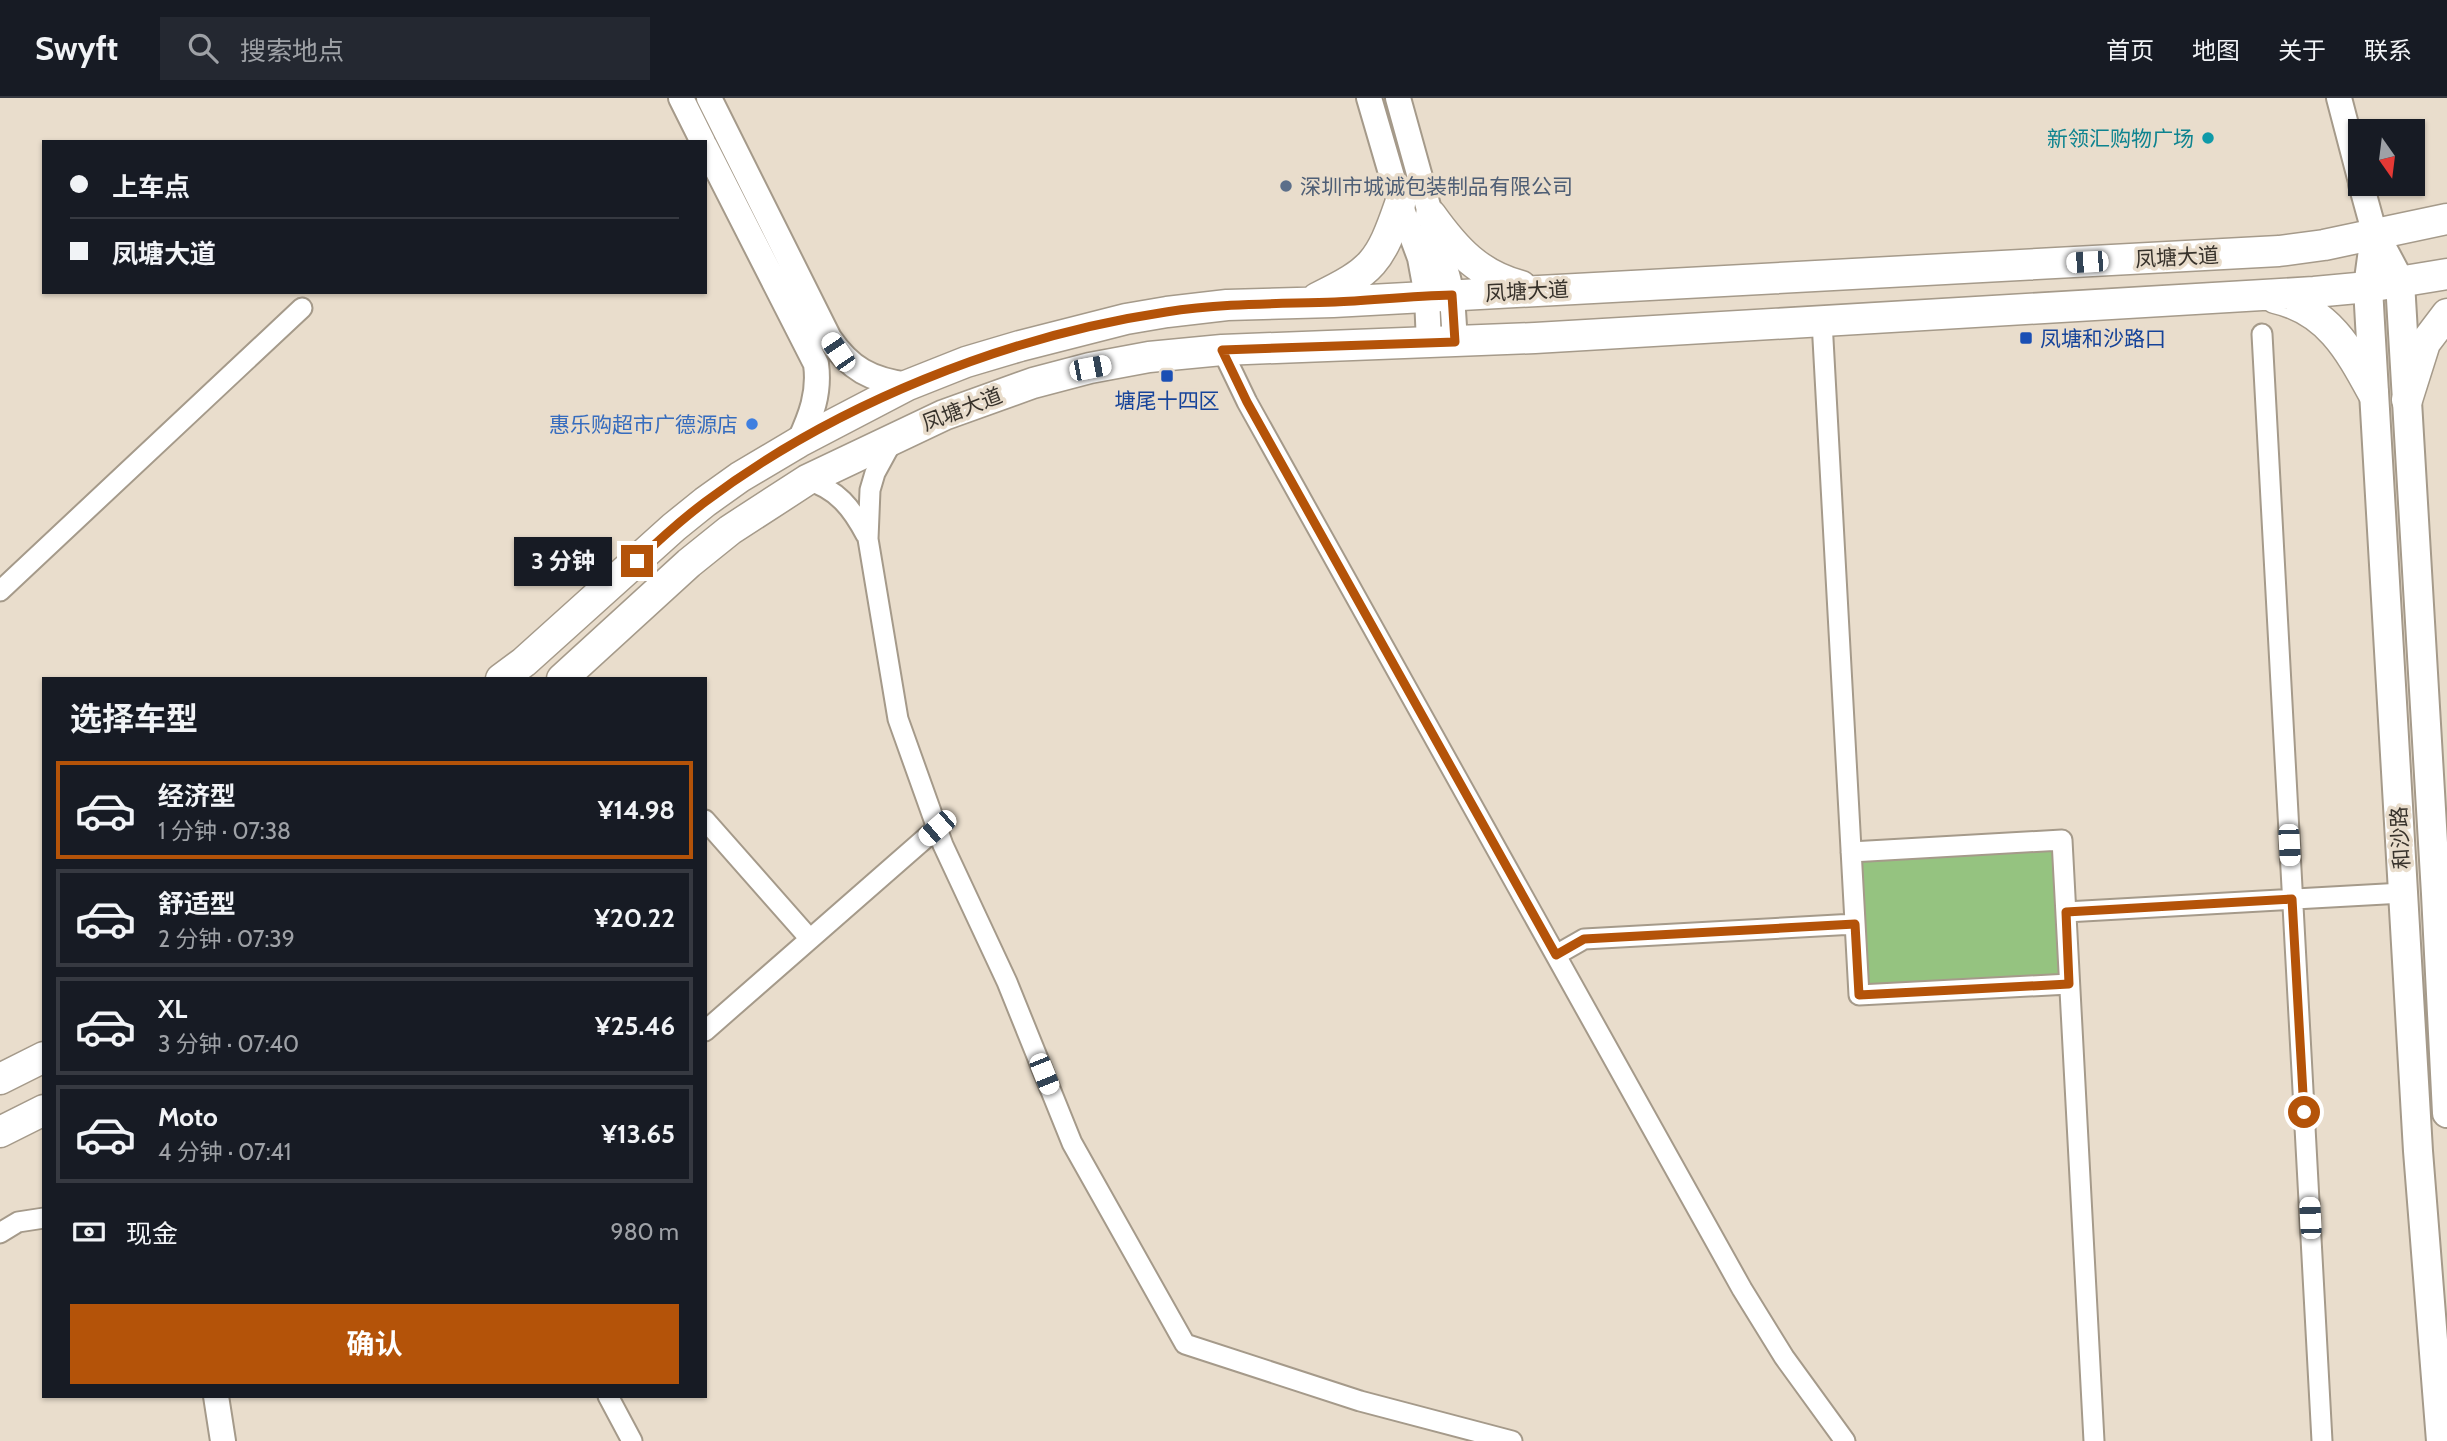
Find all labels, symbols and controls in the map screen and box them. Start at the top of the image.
search box [160,17,650,80]
text: Swyft [35,28,118,68]
icon: search [184,29,222,67]
text: 搜索地点 [240,35,344,67]
text: 首页 [2106,36,2154,65]
text: 地图 [2192,36,2240,65]
text: 关于 [2278,36,2326,65]
text: 联系 [2364,36,2412,65]
north arrow [2348,119,2426,196]
map controls [2348,119,2425,196]
place label: 新领汇购物广场 [2047,126,2194,151]
marker: 新领汇购物广场 [2200,130,2216,146]
text: 上车点 [112,171,190,203]
place label: 深圳市城诚包装制品有限公司 [1300,174,1573,199]
marker: 深圳市城诚包装制品有限公司 [1278,178,1294,194]
text: 凤塘大道 [112,238,216,270]
street label: 凤塘大道 [2134,242,2220,272]
car [2066,250,2109,274]
street label: 凤塘大道 [1484,276,1570,306]
place label: 凤塘和沙路口 [2040,326,2166,351]
car [818,329,859,375]
marker: 凤塘和沙路口 [2018,330,2034,346]
car [1068,354,1113,382]
marker: 塘尾十四区 [1159,368,1175,384]
street label: 凤塘大道 [918,382,1006,436]
place label: 塘尾十四区 [1115,388,1220,413]
place label: 惠乐购超市广德源店 [549,412,738,437]
marker: 惠乐购超市广德源店 [744,416,760,432]
callout: 3 分钟 [514,536,612,586]
route end [621,545,653,577]
text: 3 分钟 [531,547,595,575]
text: 选择车型 [70,699,198,738]
icon: car [74,779,137,842]
text: 经济型 [158,780,236,812]
text: ¥14.98 [598,794,675,826]
car [915,806,960,850]
street label: 和沙路 [2386,806,2414,870]
text: 1 分钟 · 07:38 [158,817,291,845]
car [2278,823,2301,867]
icon: car [74,887,137,950]
text: 舒适型 [158,888,236,920]
text: ¥20.22 [594,902,675,934]
text: 2 分钟 · 07:39 [158,925,295,953]
text: XL [158,993,187,1025]
icon: car [74,995,137,1058]
text: ¥25.46 [595,1010,675,1042]
text: 3 分钟 · 07:40 [158,1030,299,1058]
car [1027,1051,1062,1097]
route start [2288,1096,2320,1128]
text: Moto [158,1101,218,1133]
icon: car [74,1103,137,1166]
text: ¥13.65 [601,1118,675,1150]
text: 4 分钟 · 07:41 [158,1138,291,1166]
car [2299,1196,2322,1240]
icon: cash [70,1213,108,1251]
text: 现金 [126,1218,178,1250]
text: 980 m [611,1218,679,1246]
button: 确认 [70,1304,679,1384]

